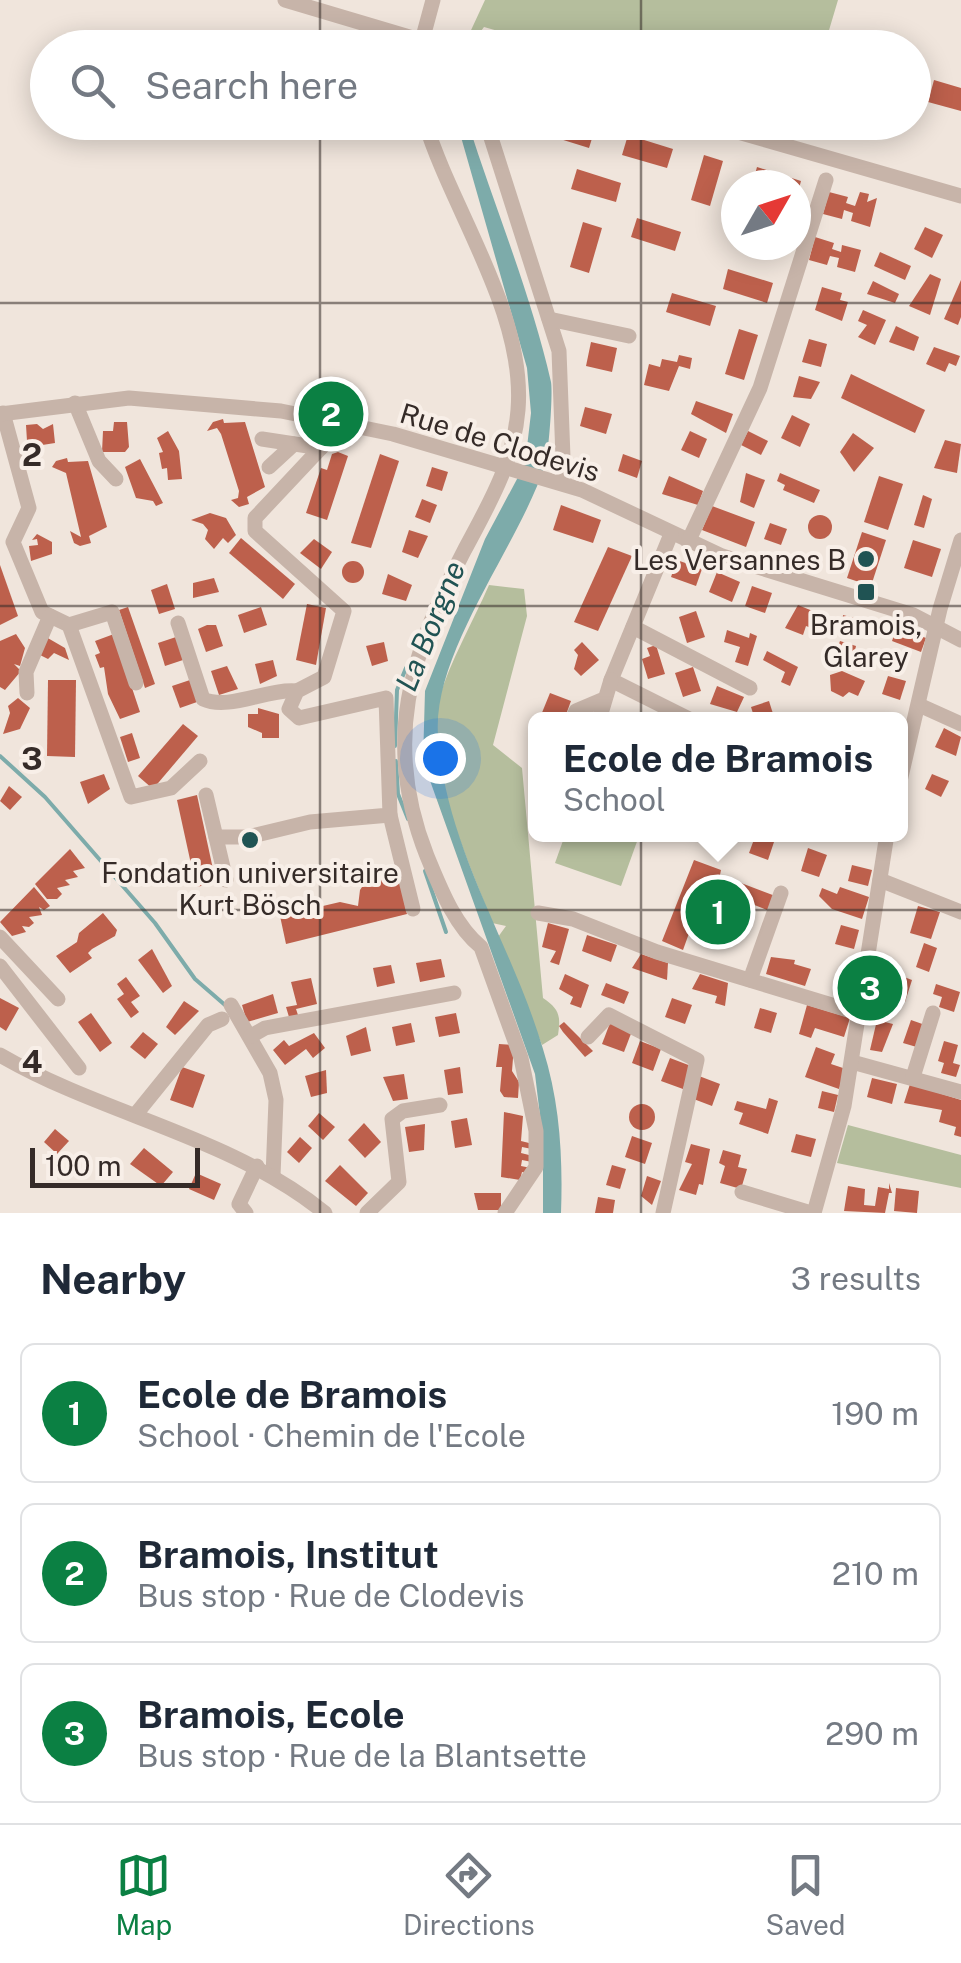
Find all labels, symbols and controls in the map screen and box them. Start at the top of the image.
search box [30,30,931,140]
icon: search [65,58,120,113]
text: Search here [145,63,358,108]
north arrow [721,170,811,260]
pin: 2 [298,376,364,452]
street label: Rue de Clodevis [396,396,604,488]
text: 2 [22,436,42,473]
place label: Les Versannes B [633,543,846,576]
marker: Les Versannes B [855,548,877,570]
water label: La Borgne [388,556,472,696]
marker: Bramois, Glarey [855,581,877,603]
place label: Bramois, Glarey [810,608,922,673]
popup [528,712,908,842]
your location [415,733,466,784]
text: Ecole de Bramois [563,736,873,781]
text: 3 [21,740,43,777]
text: School [563,781,666,818]
marker: Fondation universitaire Kurt Bösch [239,829,261,851]
place label: Fondation universitaire Kurt Bösch [101,856,399,921]
pin: 1 [686,874,750,950]
pin: 3 [838,950,902,1026]
text: 4 [22,1043,43,1080]
scale bar [30,1143,200,1188]
text: 100 m [45,1149,122,1182]
text: Nearby [40,1254,186,1303]
text: 3 results [791,1260,921,1297]
text: Ecole de Bramois [137,1372,447,1417]
text: 1 [68,1395,81,1432]
text: 190 m [831,1395,919,1432]
text: School · Chemin de l'Ecole [137,1417,526,1454]
text: Bramois, Institut [137,1532,439,1577]
text: 2 [64,1555,85,1592]
text: 210 m [832,1555,919,1592]
text: Bus stop · Rue de Clodevis [137,1577,525,1614]
text: Bramois, Ecole [137,1692,405,1737]
text: 3 [64,1715,85,1752]
text: 290 m [825,1715,919,1752]
text: Bus stop · Rue de la Blantsette [137,1737,587,1774]
tab: Map [115,1848,172,1941]
tab: Directions [403,1848,535,1941]
tab: Saved [765,1848,846,1941]

